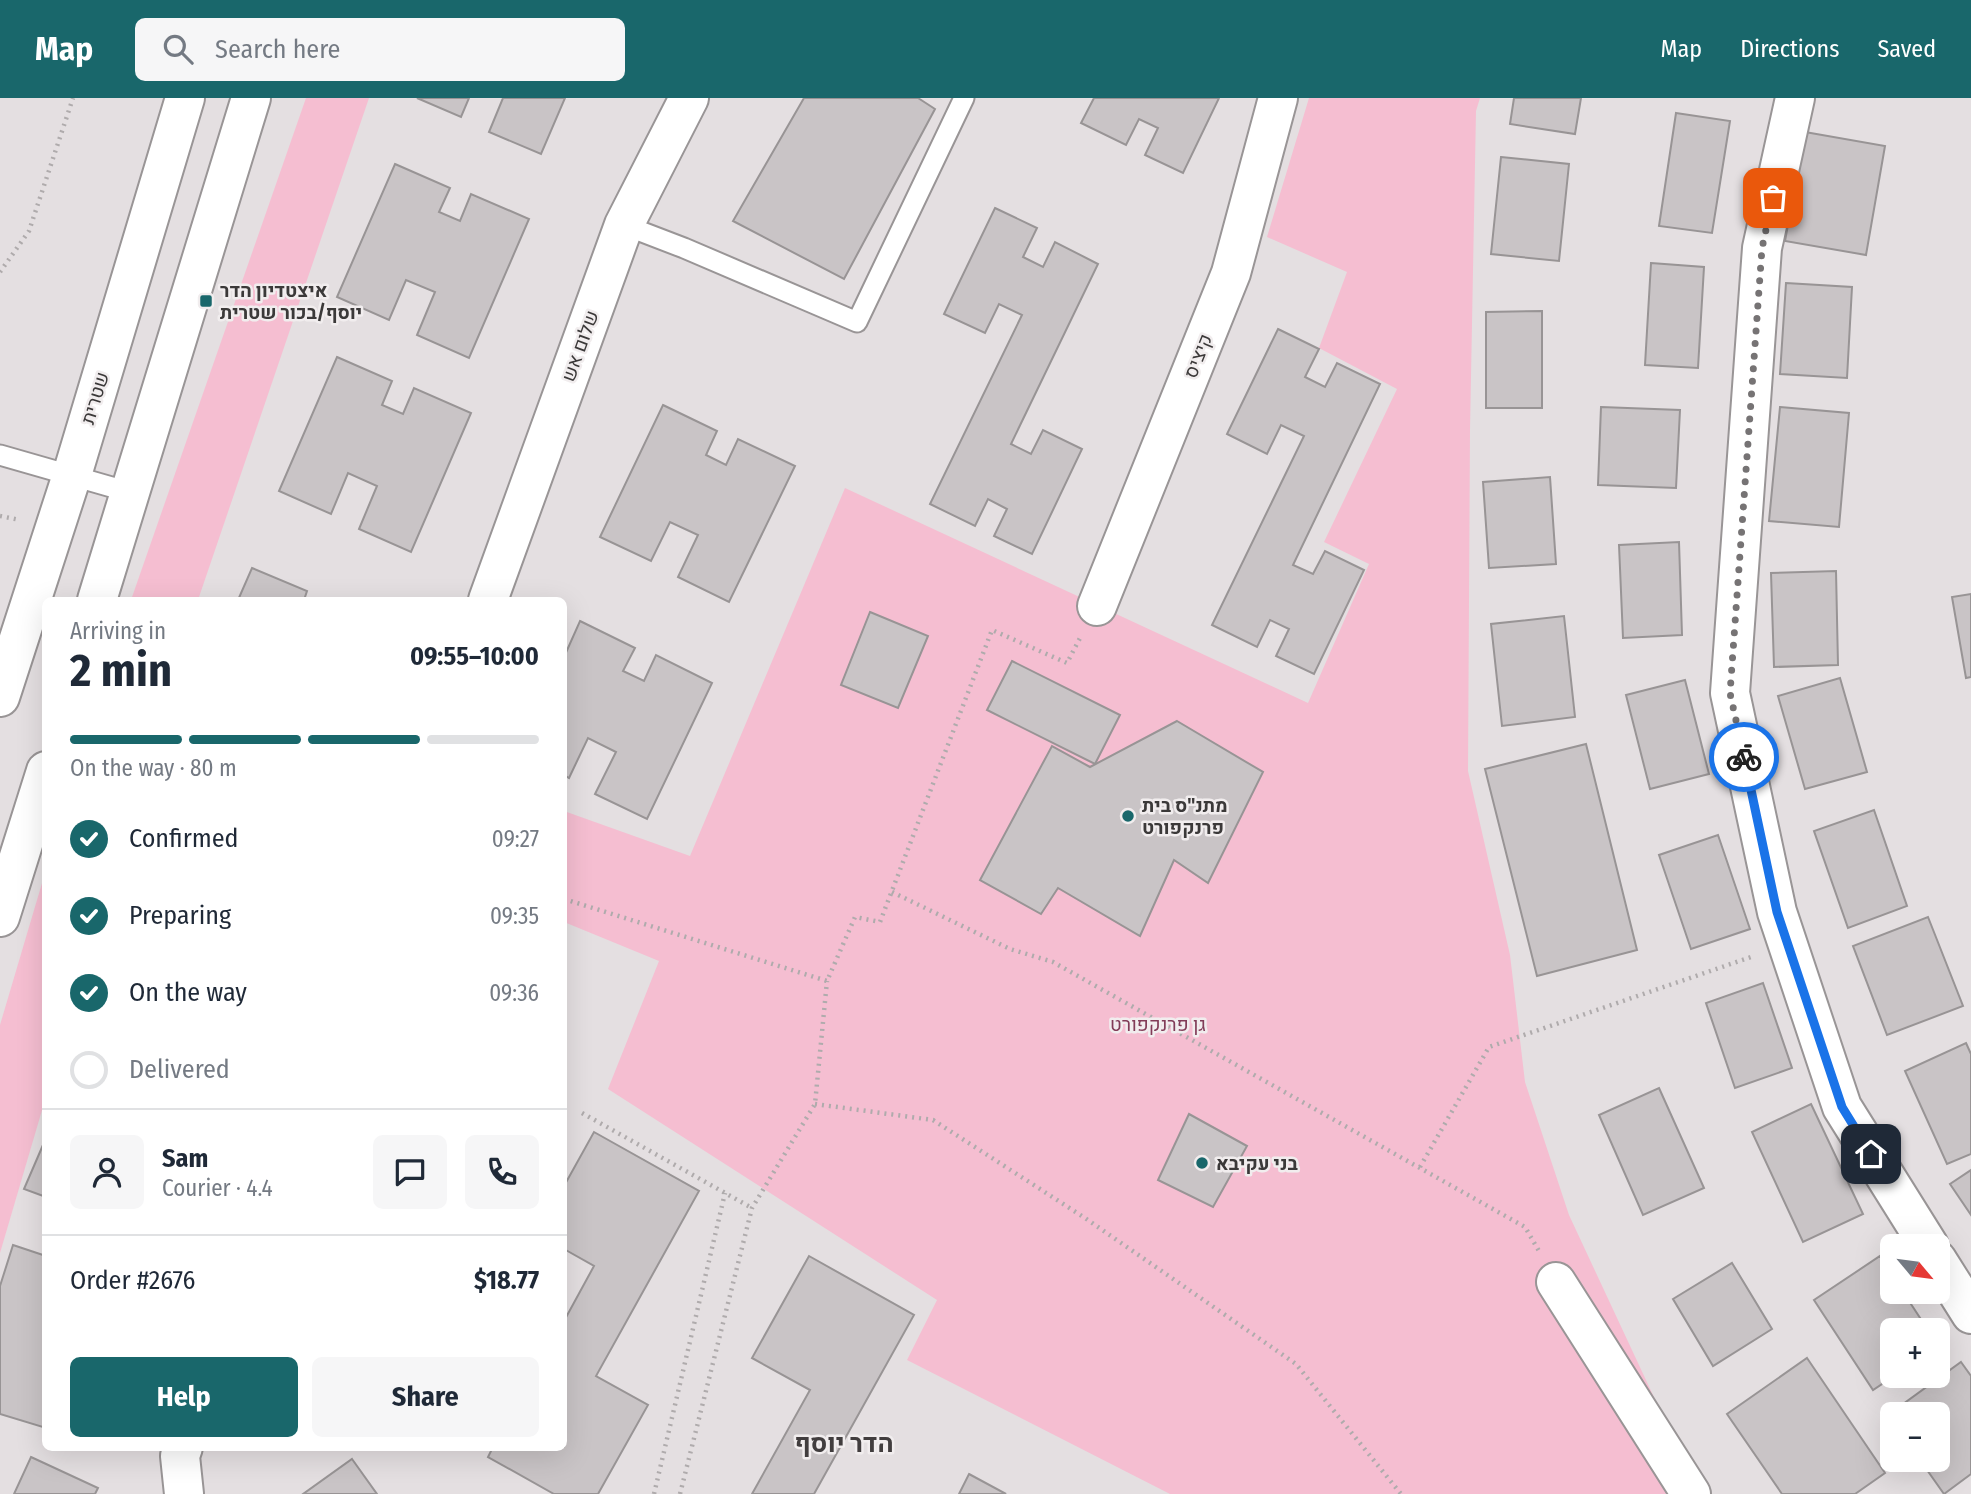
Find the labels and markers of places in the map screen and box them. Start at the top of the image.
pin [1743,168,1803,228]
place label: איצטדיון הדר יוסף/בכור שטרית [220,279,362,324]
marker: איצטדיון הדר יוסף/בכור שטרית [198,293,214,309]
place label: מתנ"ס בית פרנקפורט [1142,794,1228,839]
marker: מתנ"ס בית פרנקפורט [1120,808,1136,824]
pin [1841,1124,1901,1184]
place label: בני עקיבא [1216,1152,1299,1175]
marker: בני עקיבא [1194,1155,1210,1171]

